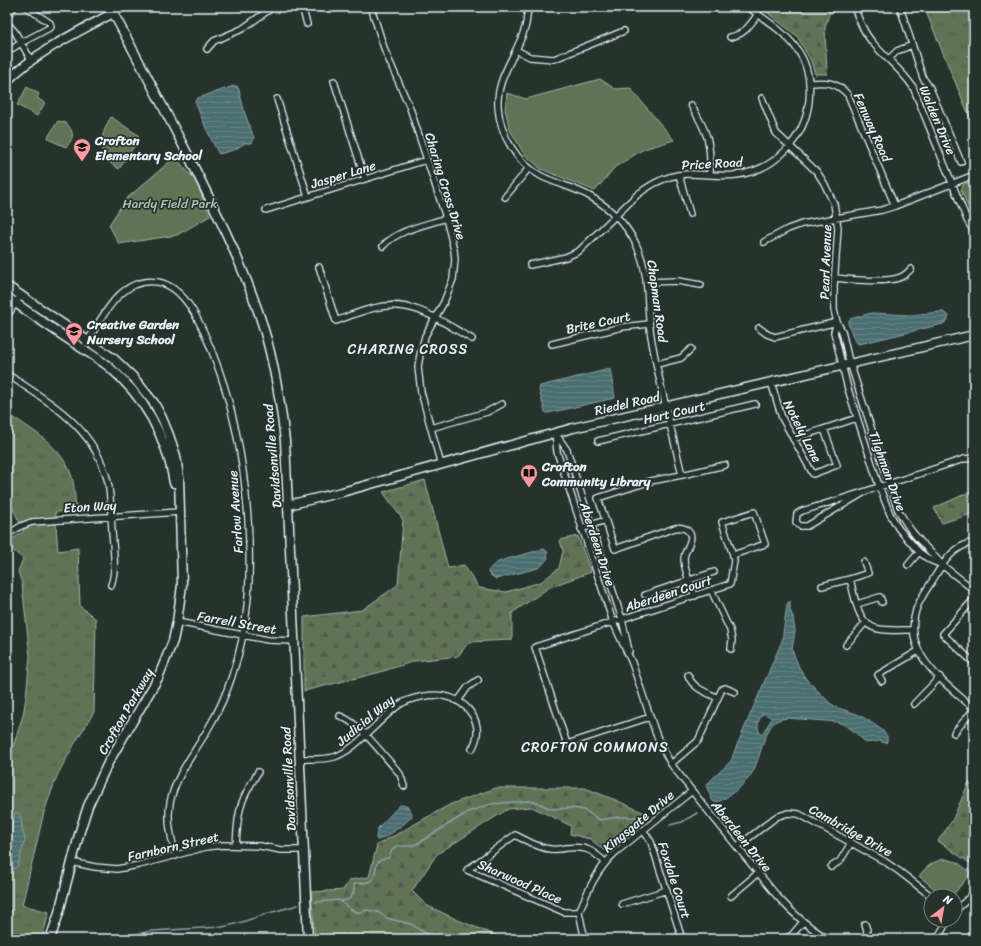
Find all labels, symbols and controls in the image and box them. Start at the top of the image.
street label: Walden Drive [913,82,963,159]
street label: Fenway Road [847,89,899,167]
place label: Crofton Elementary School [94,129,204,167]
street label: Charing Cross Drive [418,130,473,243]
school or university icon: Crofton Elementary School [72,137,92,162]
street label: Price Road [681,150,744,177]
street label: Jasper Lane [307,154,379,196]
park label: Hardy Field Park [122,192,218,215]
street label: Pearl Avenue [813,224,838,300]
street label: Chapman Road [640,258,675,345]
street label: Brite Court [564,304,633,341]
place label: Creative Garden Nursery School [86,313,180,351]
school or university icon: Creative Garden Nursery School [64,321,84,346]
district label: CHARING CROSS [348,337,468,362]
street label: Riedel Road [592,385,663,422]
street label: Hart Court [641,394,708,431]
street label: Notely Lane [777,396,828,467]
street label: Davidsonville Road [256,402,289,509]
street label: Tilghman Drive [862,428,913,515]
place label: Crofton Community Library [541,455,651,493]
library icon: Crofton Community Library [519,463,539,488]
street label: Farlow Avenue [221,469,250,554]
street label: Eton Way [63,494,117,519]
street label: Aberdeen Drive [573,498,622,590]
street label: Aberdeen Court [621,568,715,619]
street label: Farrell Street [196,604,279,641]
street label: Crofton Parkway [91,663,160,759]
street label: Judicial Way [330,689,400,752]
street label: Davidsonville Road [274,725,303,832]
district label: CROFTON COMMONS [521,735,669,760]
street label: Kingsgate Drive [597,784,680,859]
street label: Aberdeen Drive [705,794,778,878]
street label: Cambridge Drive [805,798,897,863]
street label: Farnborn Street [125,825,221,868]
street label: Foxdale Court [651,839,698,922]
street label: Sharwood Place [474,853,566,910]
north arrow [923,888,963,928]
text: N [939,889,956,910]

